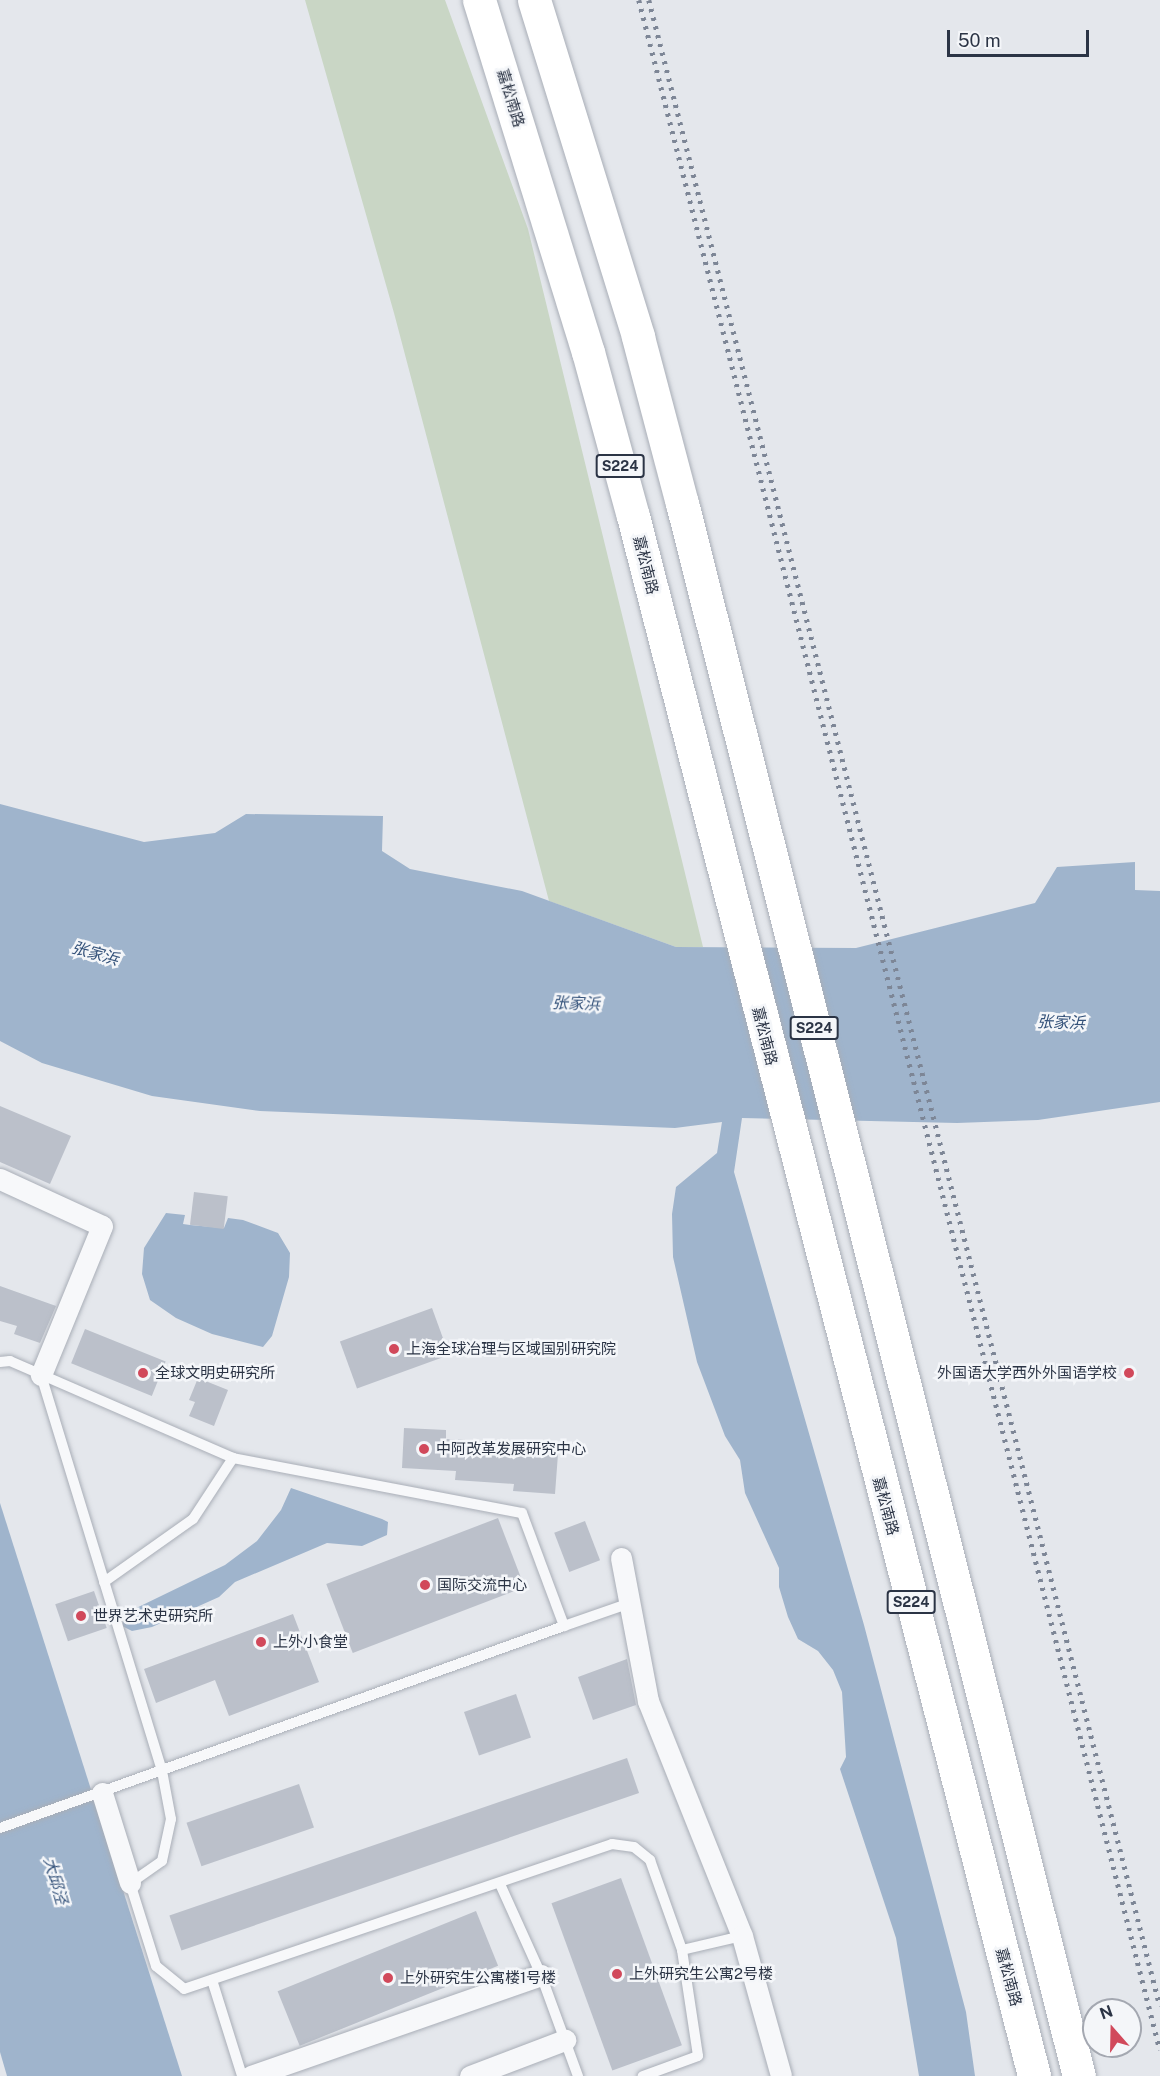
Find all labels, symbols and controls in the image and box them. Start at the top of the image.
scale bar [950,18,1092,56]
text: 50 m [958,30,1001,51]
street label: 嘉松南路 [494,67,528,129]
road number: S224 [594,455,646,477]
street label: 嘉松南路 [630,534,662,596]
water label: 张家浜 [69,938,121,970]
water label: 张家浜 [552,994,600,1014]
street label: 嘉松南路 [749,1005,781,1067]
water label: 张家浜 [1037,1013,1085,1033]
road number: S224 [788,1017,840,1039]
place label: 上海全球冶理与区域国别研究院 [406,1340,616,1358]
marker: 上海全球冶理与区域国别研究院 [387,1342,401,1356]
place label: 全球文明史研究所 [155,1364,275,1382]
place label: 外国语大学西外外国语学校 [937,1364,1117,1382]
marker: 全球文明史研究所 [136,1366,150,1380]
marker: 外国语大学西外外国语学校 [1122,1366,1136,1380]
place label: 中阿改革发展研究中心 [436,1440,586,1458]
marker: 中阿改革发展研究中心 [417,1442,431,1456]
street label: 嘉松南路 [870,1475,902,1537]
place label: 国际交流中心 [437,1576,527,1594]
marker: 国际交流中心 [418,1578,432,1592]
road number: S224 [886,1591,936,1613]
place label: 世界艺术史研究所 [93,1607,213,1625]
marker: 世界艺术史研究所 [74,1609,88,1623]
place label: 上外小食堂 [273,1633,348,1651]
marker: 上外小食堂 [254,1635,268,1649]
water label: 大邱泾 [39,1855,71,1907]
street label: 嘉松南路 [993,1946,1025,2008]
place label: 上外研究生公寓2号楼 [629,1965,773,1983]
marker: 上外研究生公寓2号楼 [610,1967,624,1981]
place label: 上外研究生公寓楼1号楼 [400,1969,556,1987]
marker: 上外研究生公寓楼1号楼 [381,1971,395,1985]
north arrow [1082,1998,1142,2058]
text: N [1097,2001,1115,2024]

